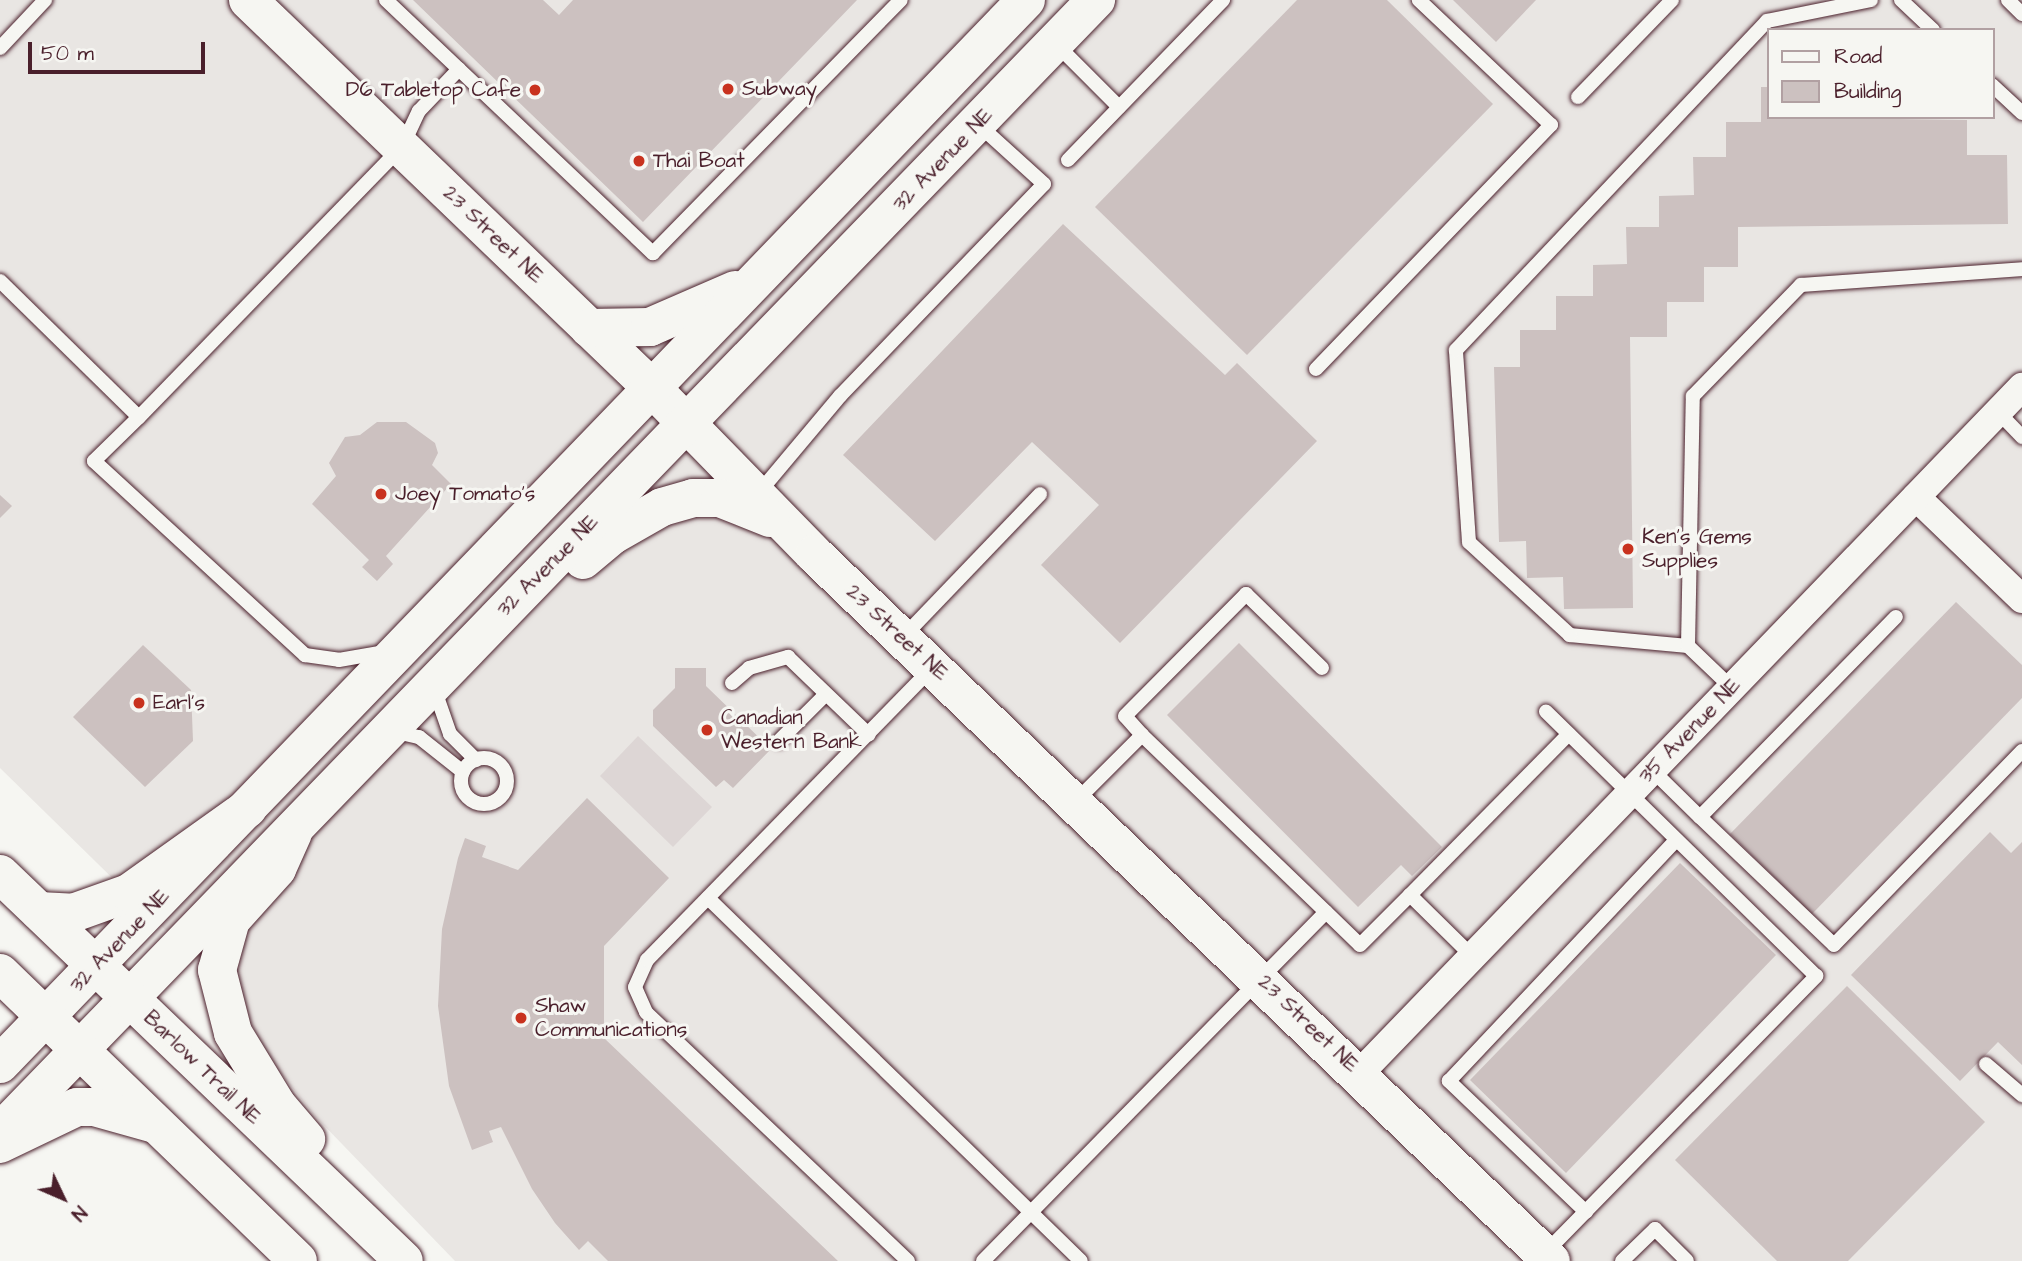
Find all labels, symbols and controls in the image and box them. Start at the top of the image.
scale bar [32,28,208,72]
legend [1766,28,1994,119]
text: 50 m [41,39,94,68]
text: Road [1834,42,1882,71]
place label: Subway [742,76,817,102]
place label: D6 Tabletop Cafe [346,77,521,103]
text: Building [1834,77,1901,106]
marker: Subway [720,81,736,97]
marker: D6 Tabletop Cafe [527,82,543,98]
street label: 32 Avenue NE [888,103,998,217]
place label: Thai Boat [653,148,745,174]
marker: Thai Boat [631,153,647,169]
street label: 23 Street NE [438,181,548,289]
place label: Joey Tomato's [395,481,535,507]
marker: Joey Tomato's [373,486,389,502]
street label: 32 Avenue NE [492,510,604,622]
place label: Ken's Gems Supplies [1642,524,1752,574]
marker: Ken's Gems Supplies [1620,541,1636,557]
street label: 23 Street NE [841,579,953,687]
street label: 35 Avenue NE [1634,673,1746,789]
place label: Earl's [153,690,205,716]
marker: Earl's [131,695,147,711]
place label: Canadian Western Bank [721,705,862,755]
marker: Canadian Western Bank [699,722,715,738]
street label: 32 Avenue NE [65,884,175,998]
street label: 23 Street NE [1253,970,1363,1078]
place label: Shaw Communications [535,993,687,1043]
street label: Barlow Trail NE [138,1006,266,1130]
marker: Shaw Communications [513,1010,529,1026]
north arrow [28,1163,98,1233]
text: N [65,1199,92,1227]

